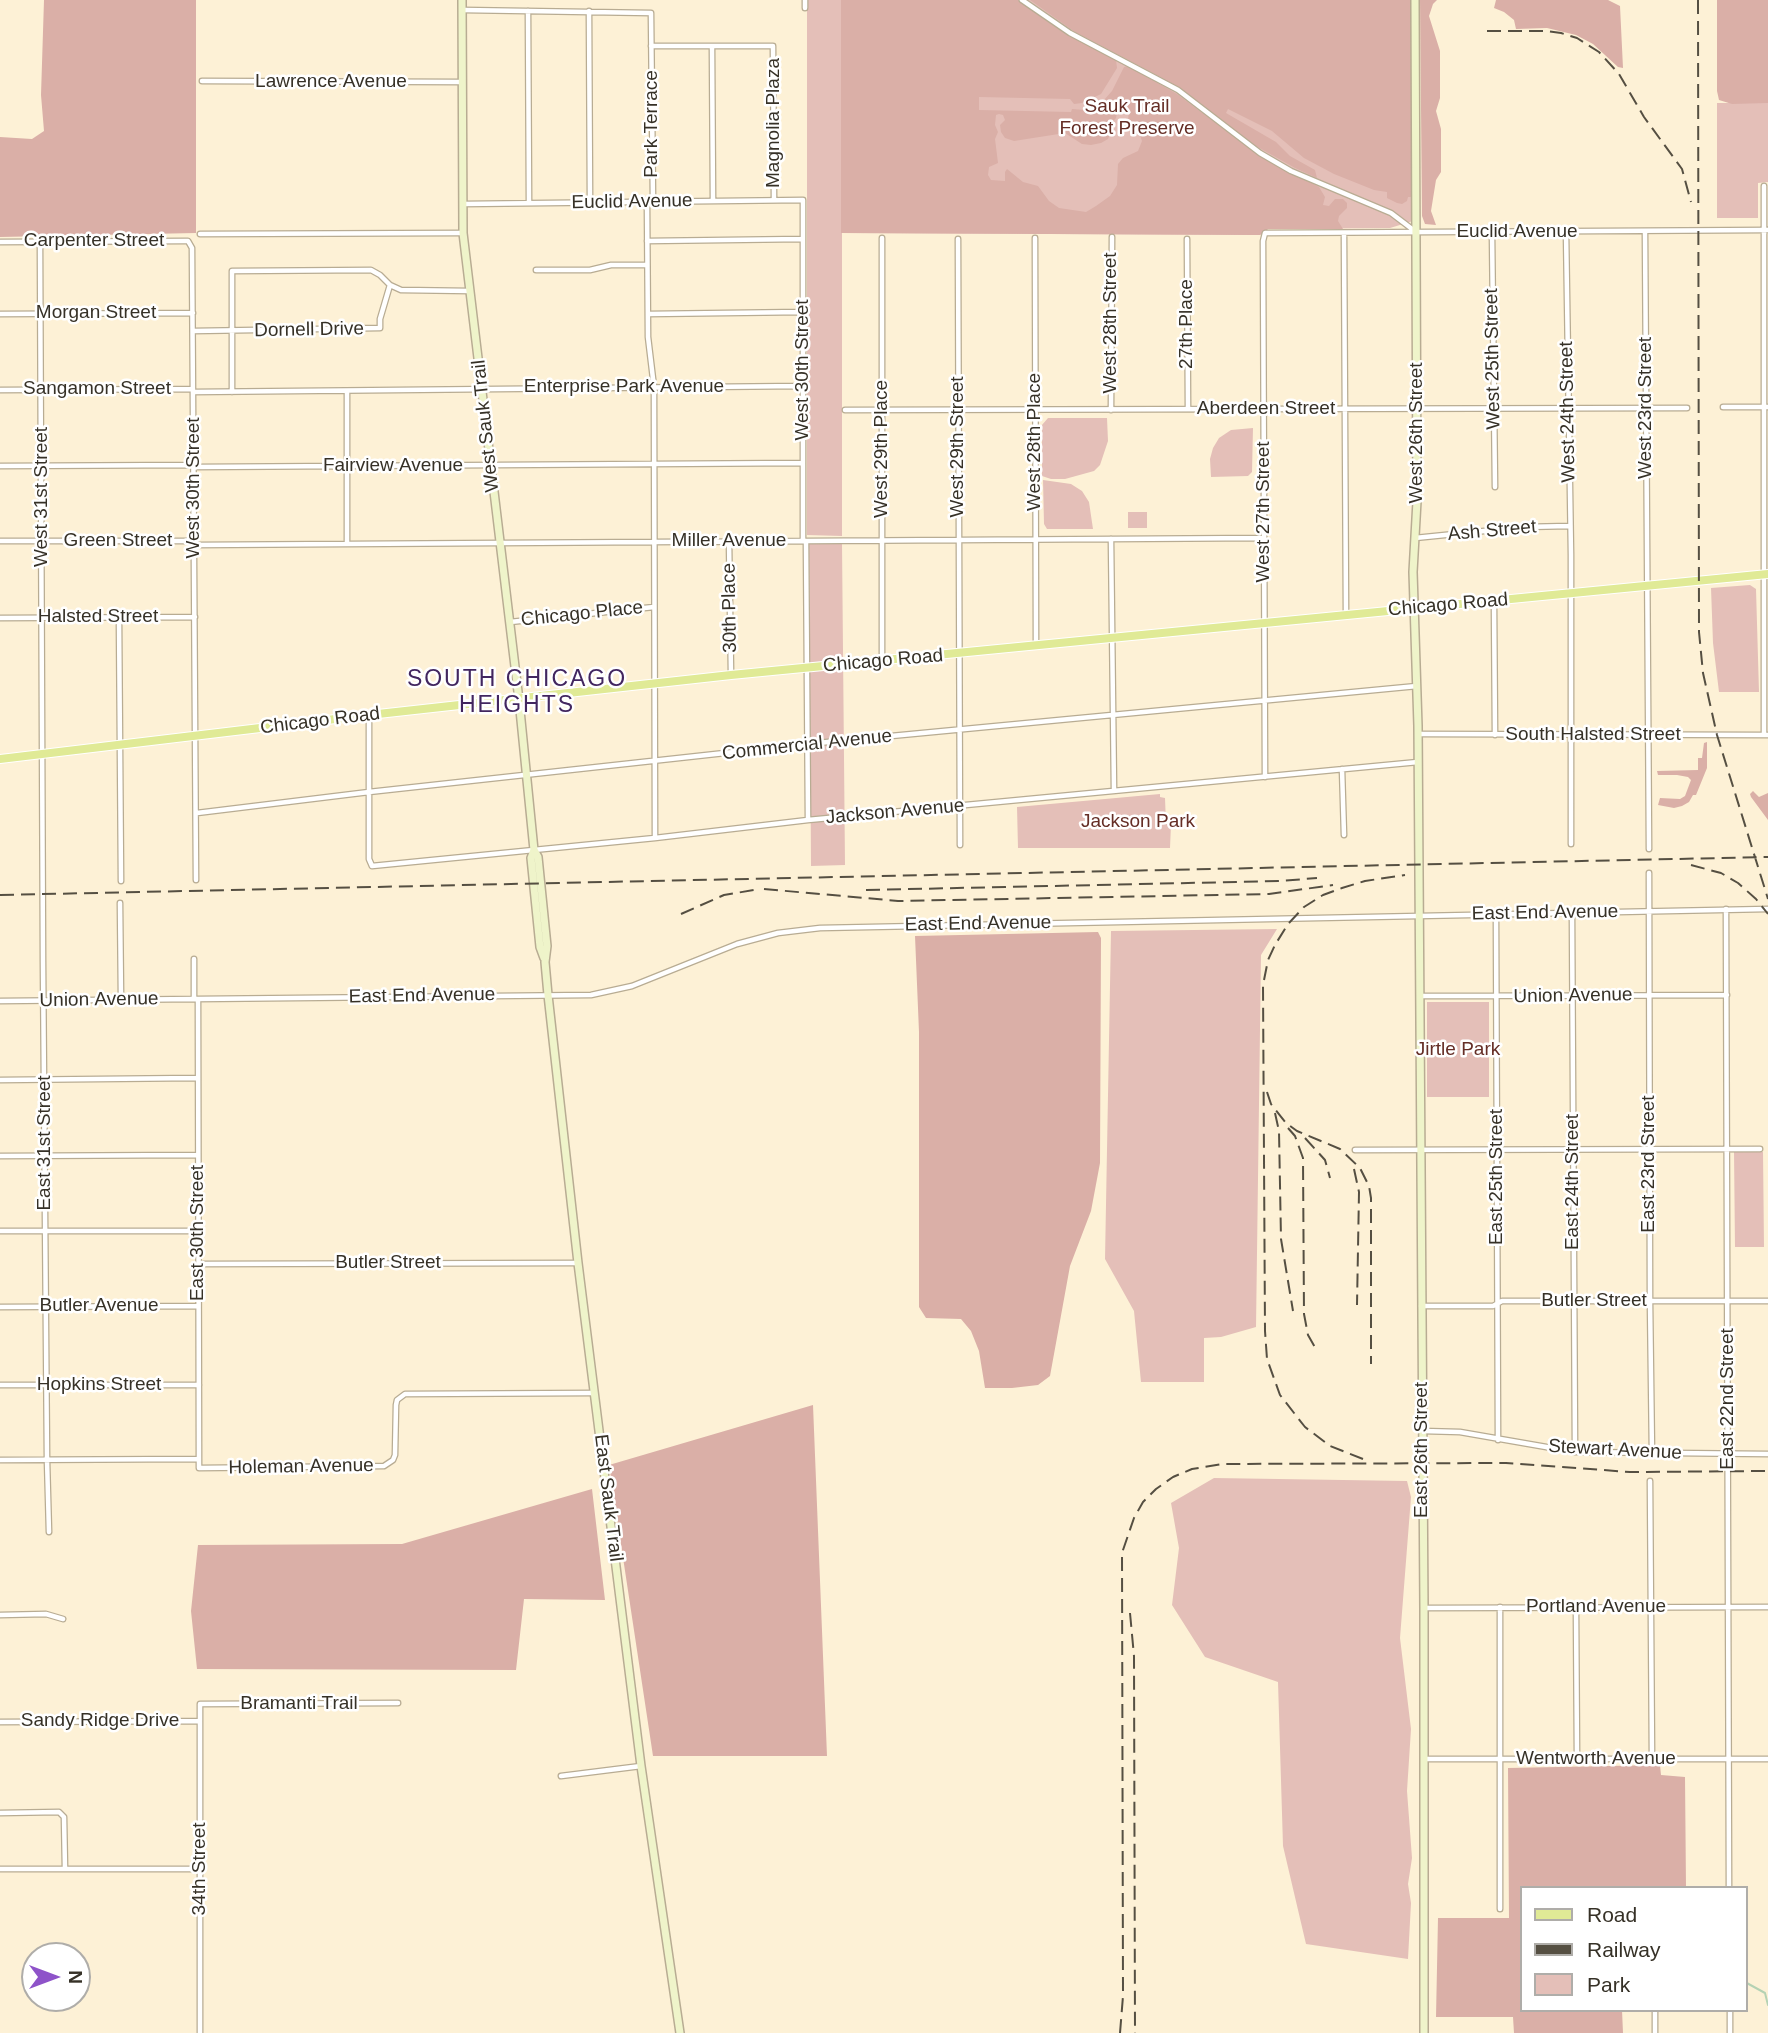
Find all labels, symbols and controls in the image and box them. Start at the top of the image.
street label: Magnolia Plaza [763,58,785,188]
street label: Park Terrace [641,70,663,178]
street label: Lawrence Avenue [255,71,407,93]
park label: Sauk Trail Forest Preserve [1059,96,1195,140]
street label: Euclid Avenue [571,190,693,214]
street label: Euclid Avenue [1456,221,1578,243]
street label: Carpenter Street [24,230,164,252]
street label: West 28th Street [1100,252,1122,394]
street label: 27th Place [1176,279,1198,369]
street label: West 25th Street [1480,288,1506,430]
street label: West 30th Street [792,299,814,441]
street label: Morgan Street [36,302,156,324]
street label: Dornell Drive [254,318,364,342]
street label: West 23rd Street [1635,337,1657,479]
street label: West 24th Street [1555,341,1581,483]
street label: West Sauk Trail [468,359,504,493]
street label: West 26th Street [1406,362,1428,504]
street label: West 28th Place [1024,373,1046,511]
street label: Enterprise Park Avenue [524,376,724,398]
street label: West 29th Street [947,376,969,518]
street label: Sangamon Street [23,378,171,400]
street label: West 29th Place [871,380,893,518]
street label: Aberdeen Street [1197,398,1335,420]
street label: West 30th Street [183,417,205,559]
street label: West 31st Street [31,427,53,567]
street label: West 27th Street [1253,441,1275,583]
street label: Fairview Avenue [323,455,463,477]
street label: Ash Street [1447,516,1537,546]
street label: Green Street [64,530,172,552]
street label: Miller Avenue [672,530,786,552]
street label: 30th Place [718,563,742,653]
street label: Chicago Road [1387,588,1509,622]
street label: Chicago Place [520,596,644,632]
street label: Halsted Street [38,606,158,628]
street label: Chicago Road [822,644,944,678]
district label: SOUTH CHICAGO HEIGHTS [409,666,625,720]
street label: Chicago Road [259,702,381,740]
street label: South Halsted Street [1505,724,1681,746]
street label: Commercial Avenue [721,725,893,765]
street label: Jackson Avenue [825,795,965,829]
park label: Jackson Park [1081,811,1195,833]
street label: East End Avenue [1472,900,1618,926]
street label: East End Avenue [905,911,1051,937]
street label: East End Avenue [349,983,495,1009]
street label: Union Avenue [1513,984,1633,1008]
street label: Union Avenue [39,988,159,1012]
park label: Jirtle Park [1416,1039,1500,1061]
street label: East 31st Street [34,1075,56,1211]
street label: East 23rd Street [1638,1095,1660,1233]
street label: East 25th Street [1486,1109,1508,1245]
street label: East 24th Street [1562,1114,1584,1250]
street label: East 30th Street [187,1165,209,1301]
street label: Butler Street [335,1252,441,1274]
street label: Butler Street [1541,1290,1647,1312]
street label: Butler Avenue [39,1295,159,1317]
street label: East 22nd Street [1717,1328,1739,1470]
street label: Hopkins Street [37,1374,161,1396]
street label: East 26th Street [1411,1382,1433,1518]
street label: East Sauk Trail [589,1433,627,1563]
street label: Stewart Avenue [1548,1435,1682,1465]
street label: Holeman Avenue [228,1454,374,1480]
street label: Portland Avenue [1526,1596,1666,1618]
street label: Bramanti Trail [240,1693,358,1715]
street label: Sandy Ridge Drive [21,1710,179,1732]
street label: Wentworth Avenue [1516,1748,1676,1770]
street label: 34th Street [189,1823,211,1915]
legend [1520,1886,1747,2012]
text: Road [1587,1903,1637,1926]
text: Railway [1587,1938,1661,1961]
north arrow [21,1942,91,2012]
text: N [65,1970,86,1984]
text: Park [1587,1973,1630,1996]

